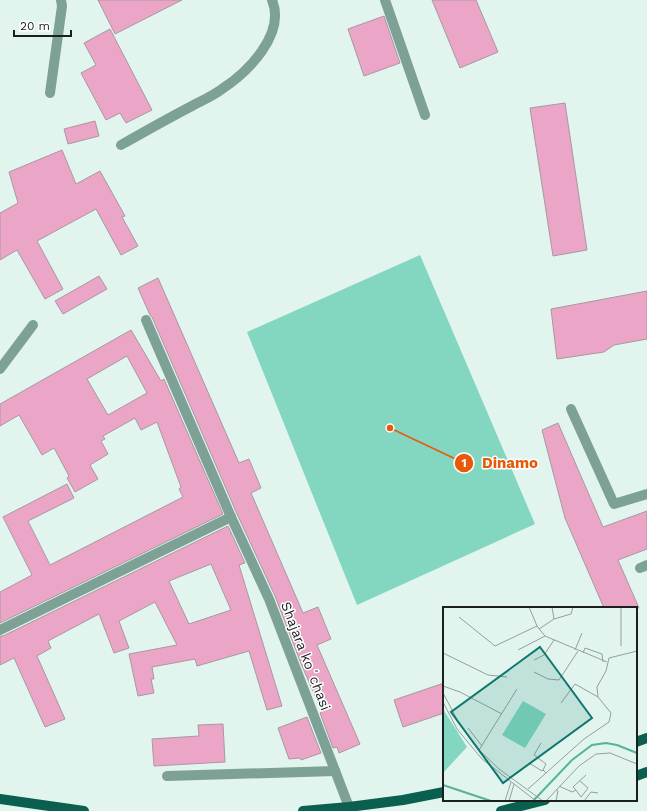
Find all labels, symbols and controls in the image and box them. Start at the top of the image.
scale bar [14,12,71,38]
text: 20 m [20,19,50,33]
callout: Dinamo [454,449,546,476]
text: Dinamo [482,454,538,472]
text: 1 [461,456,467,470]
street label: Shajara koʻchasi [278,599,334,713]
inset map [443,607,637,801]

